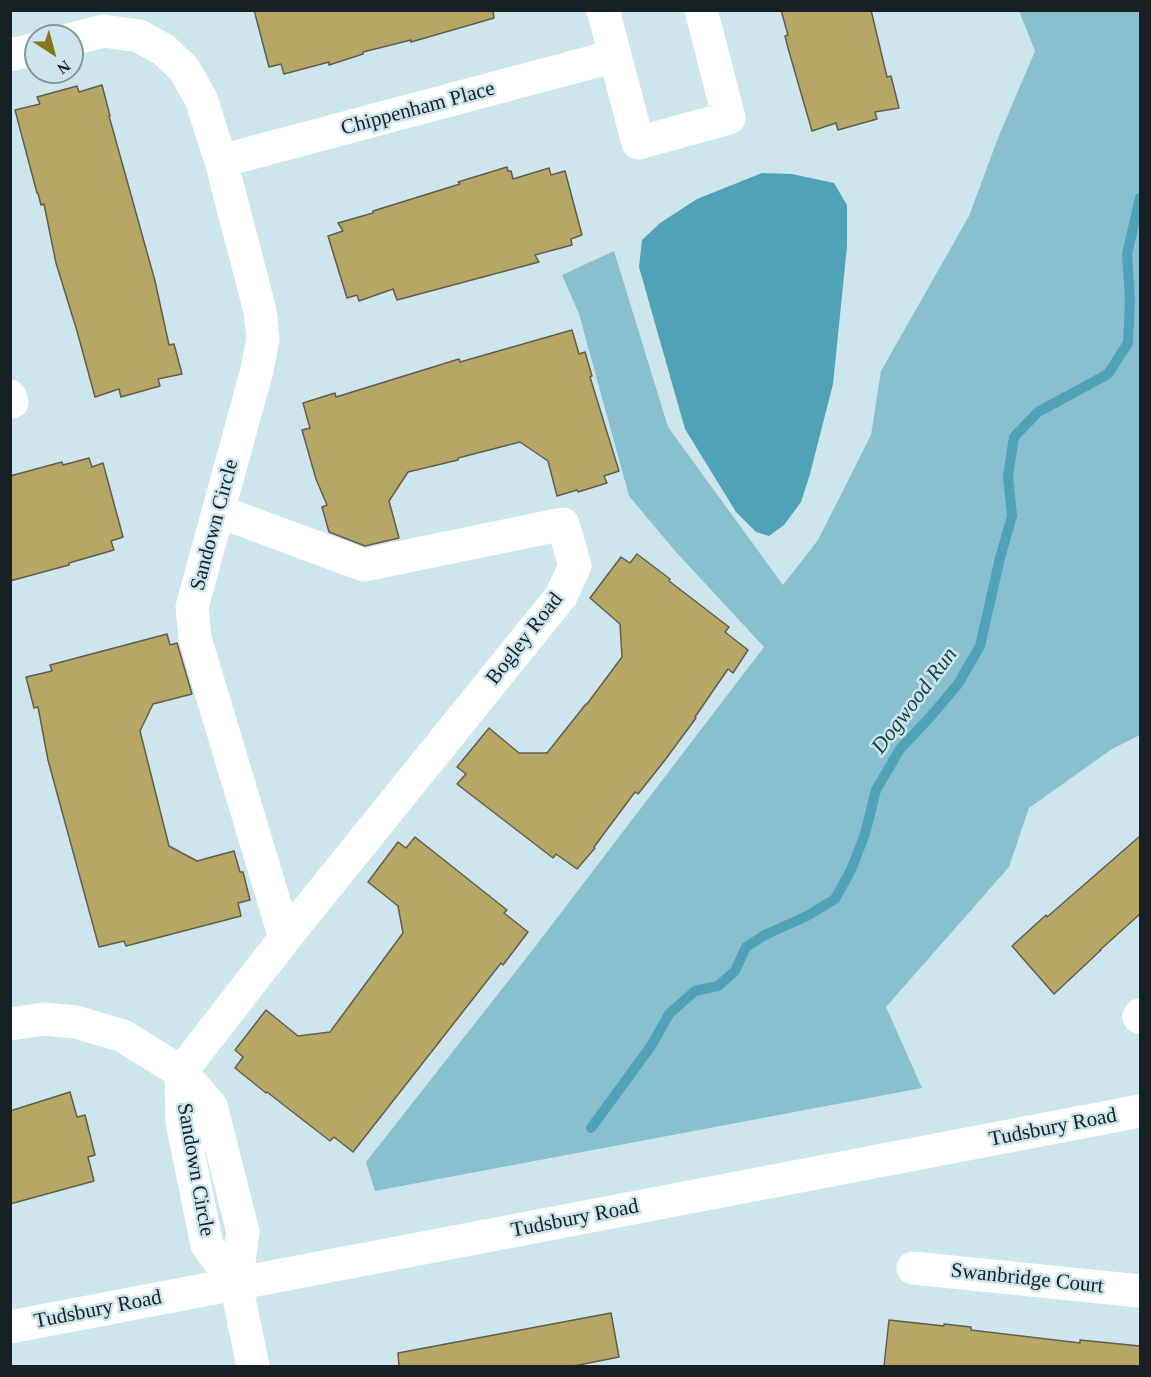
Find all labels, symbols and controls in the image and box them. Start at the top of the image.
north arrow [24,24,84,84]
text: N [54,57,73,78]
street label: Chippenham Place [338,76,498,142]
street label: Sandown Circle [185,457,245,593]
street label: Bogley Road [481,588,569,690]
water label: Dogwood Run [866,643,964,759]
street label: Sandown Circle [171,1101,219,1239]
street label: Tudsbury Road [987,1103,1119,1153]
street label: Tudsbury Road [509,1194,641,1244]
street label: Swanbridge Court [949,1258,1105,1300]
street label: Tudsbury Road [32,1285,164,1335]

